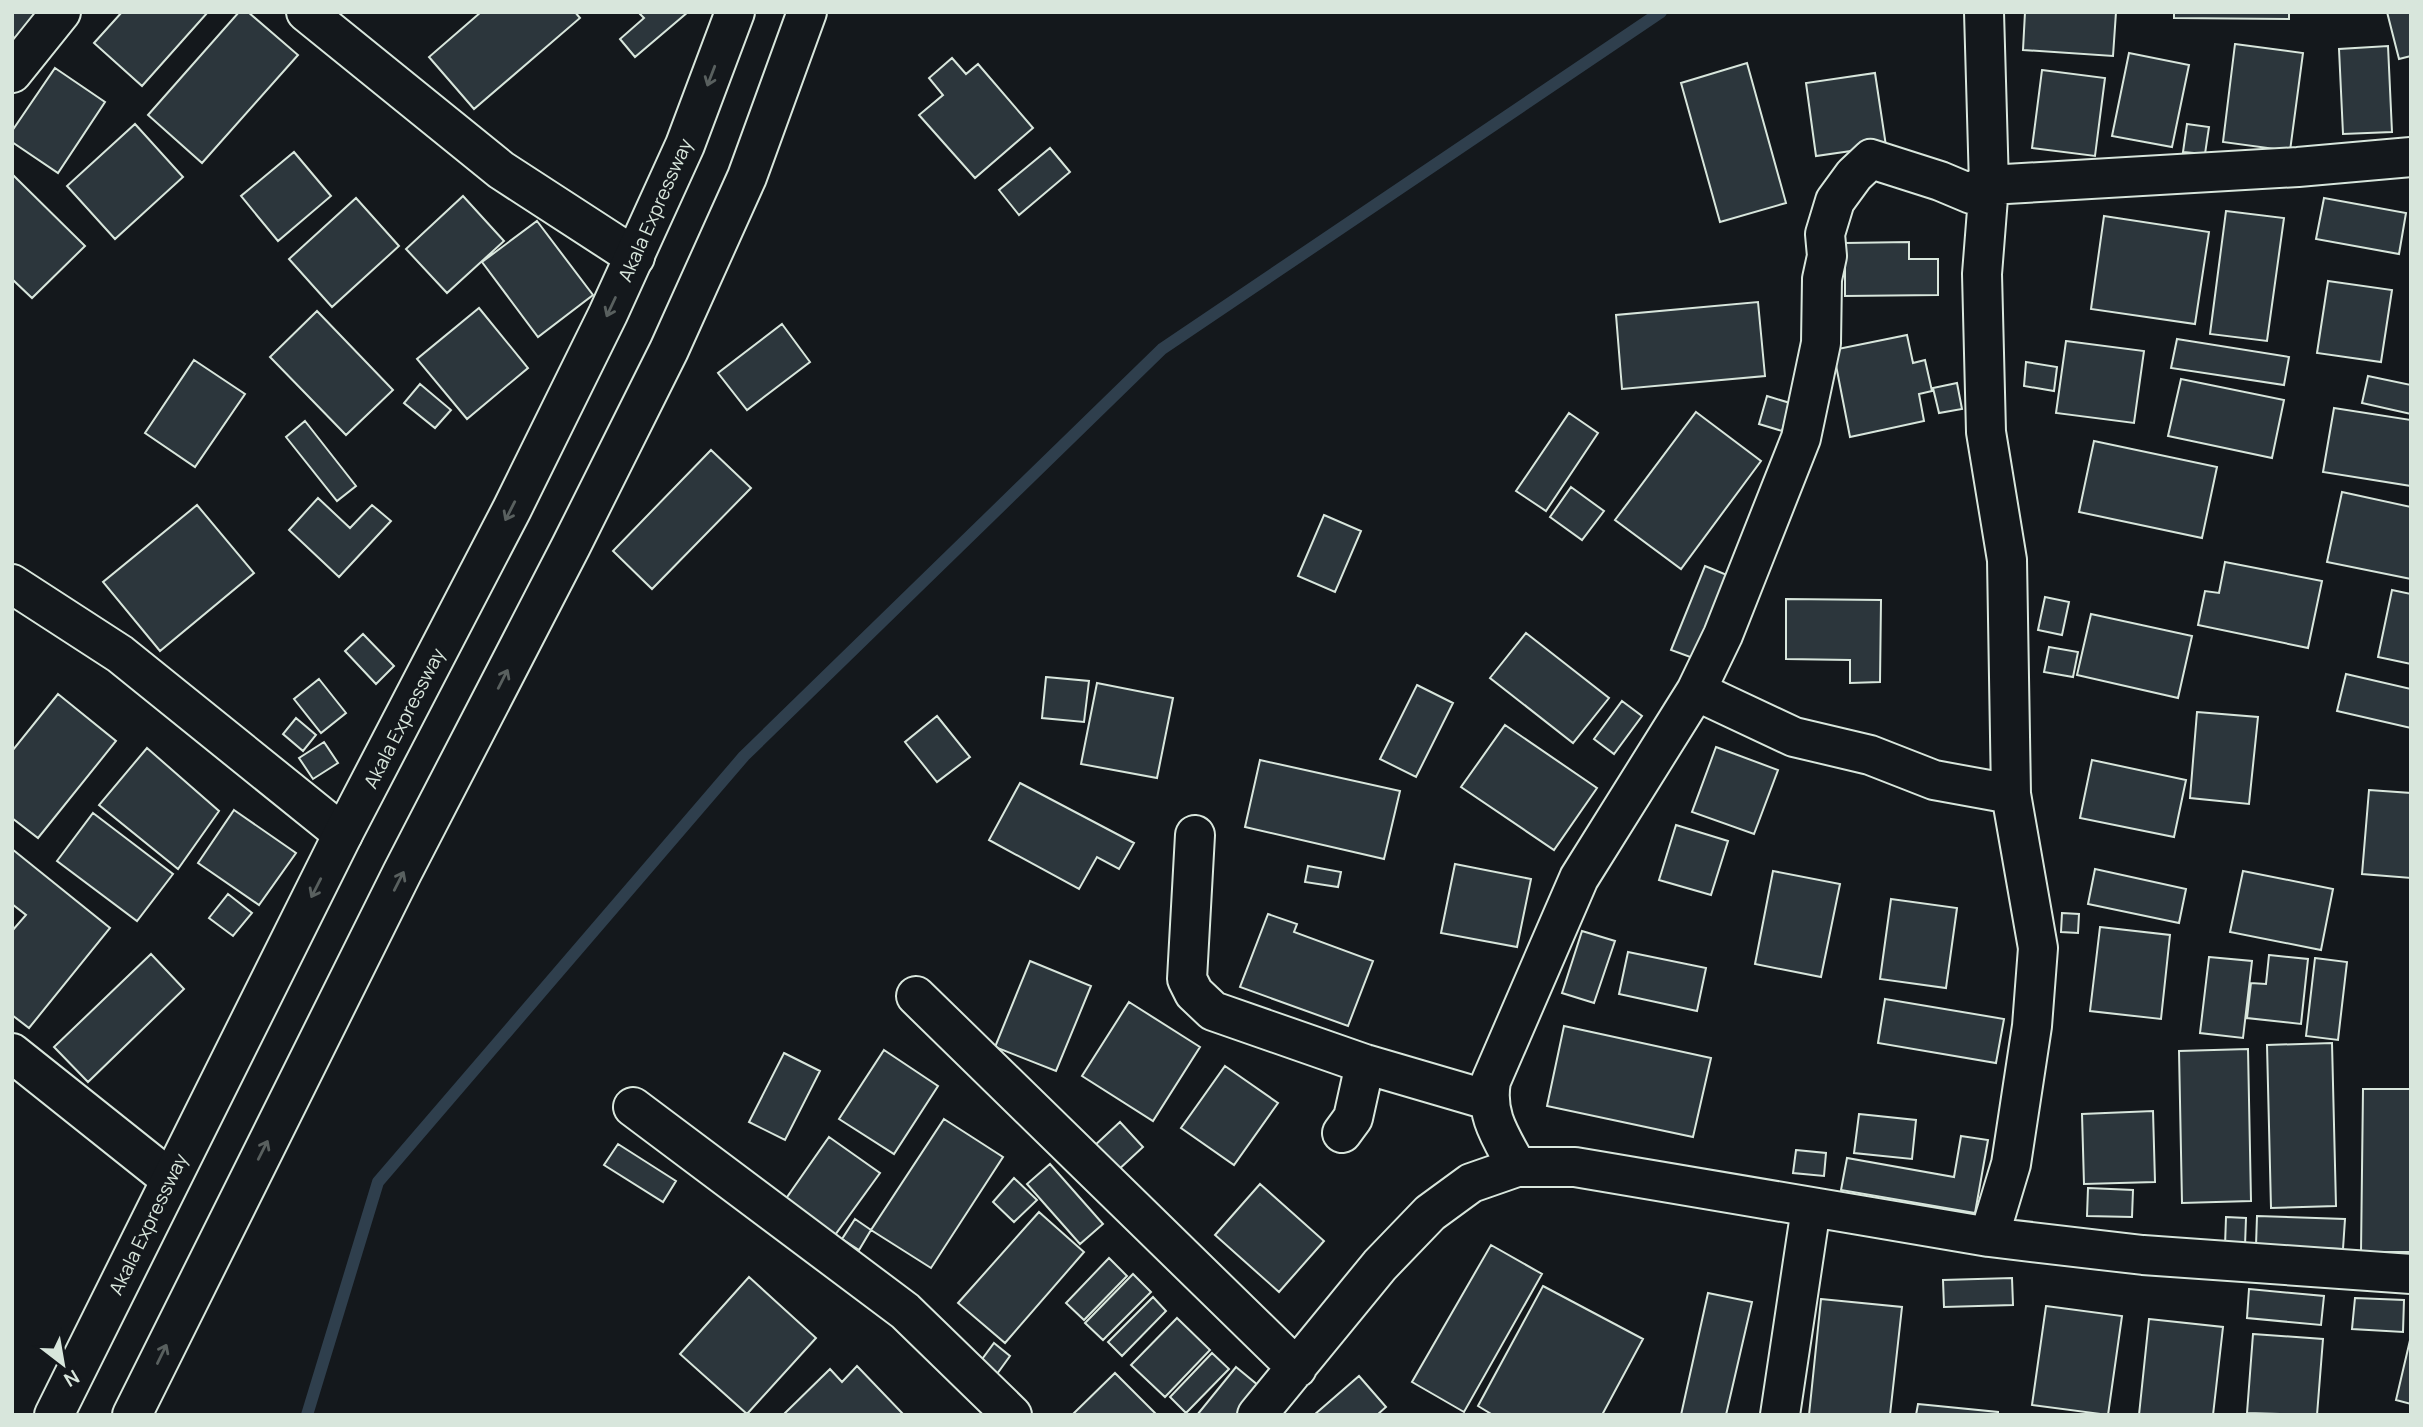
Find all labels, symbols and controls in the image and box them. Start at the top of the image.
one-way arrow [704,65,716,87]
street label: Akala Expressway [612,134,698,286]
one-way arrow [604,297,617,318]
one-way arrow [503,500,517,521]
street label: Akala Expressway [357,643,451,793]
one-way arrow [496,669,510,690]
one-way arrow [392,871,406,892]
one-way arrow [309,877,323,898]
one-way arrow [257,1140,271,1161]
street label: Akala Expressway [103,1149,193,1299]
north arrow [28,1329,98,1399]
one-way arrow [156,1344,169,1365]
text: N [59,1364,84,1393]

